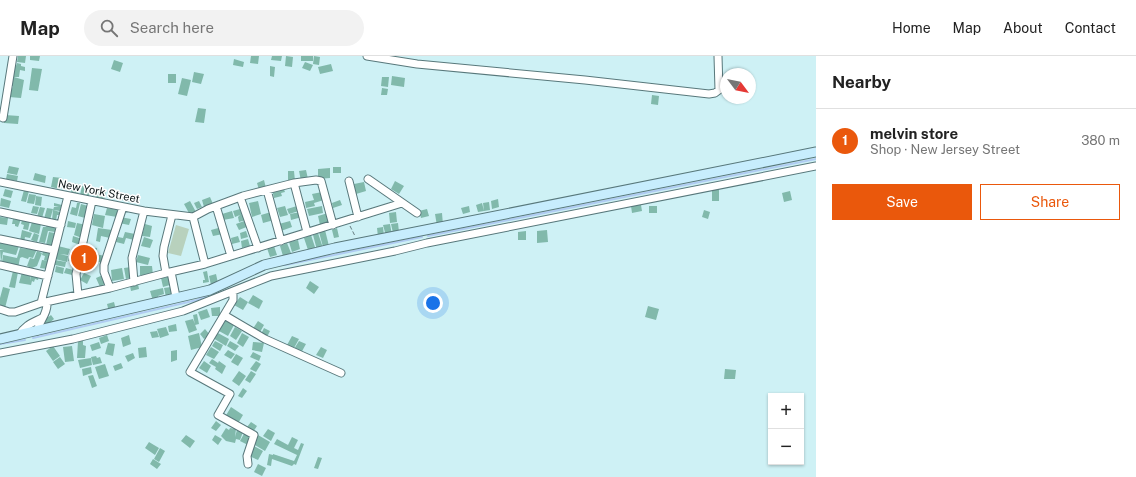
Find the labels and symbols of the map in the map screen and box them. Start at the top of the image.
north arrow [720,68,756,104]
street label: New York Street [57,177,141,205]
pin: 1 [71,243,97,273]
your location [423,293,443,313]

